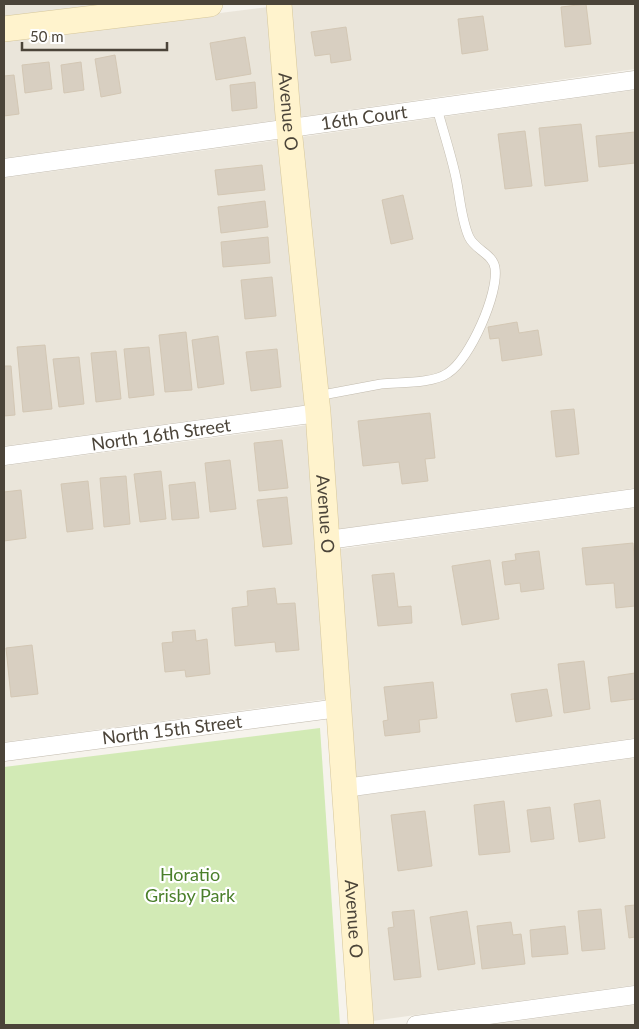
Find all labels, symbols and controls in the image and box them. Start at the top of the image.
scale bar [22,20,168,52]
text: 50 m [30,27,64,45]
street label: Avenue O [275,71,303,152]
street label: 16th Court [319,100,409,134]
street label: North 16th Street [90,413,233,455]
street label: Avenue O [312,474,340,554]
street label: North 15th Street [101,709,244,749]
park label: Horatio Grisby Park [145,863,236,906]
street label: Avenue O [341,879,368,959]

